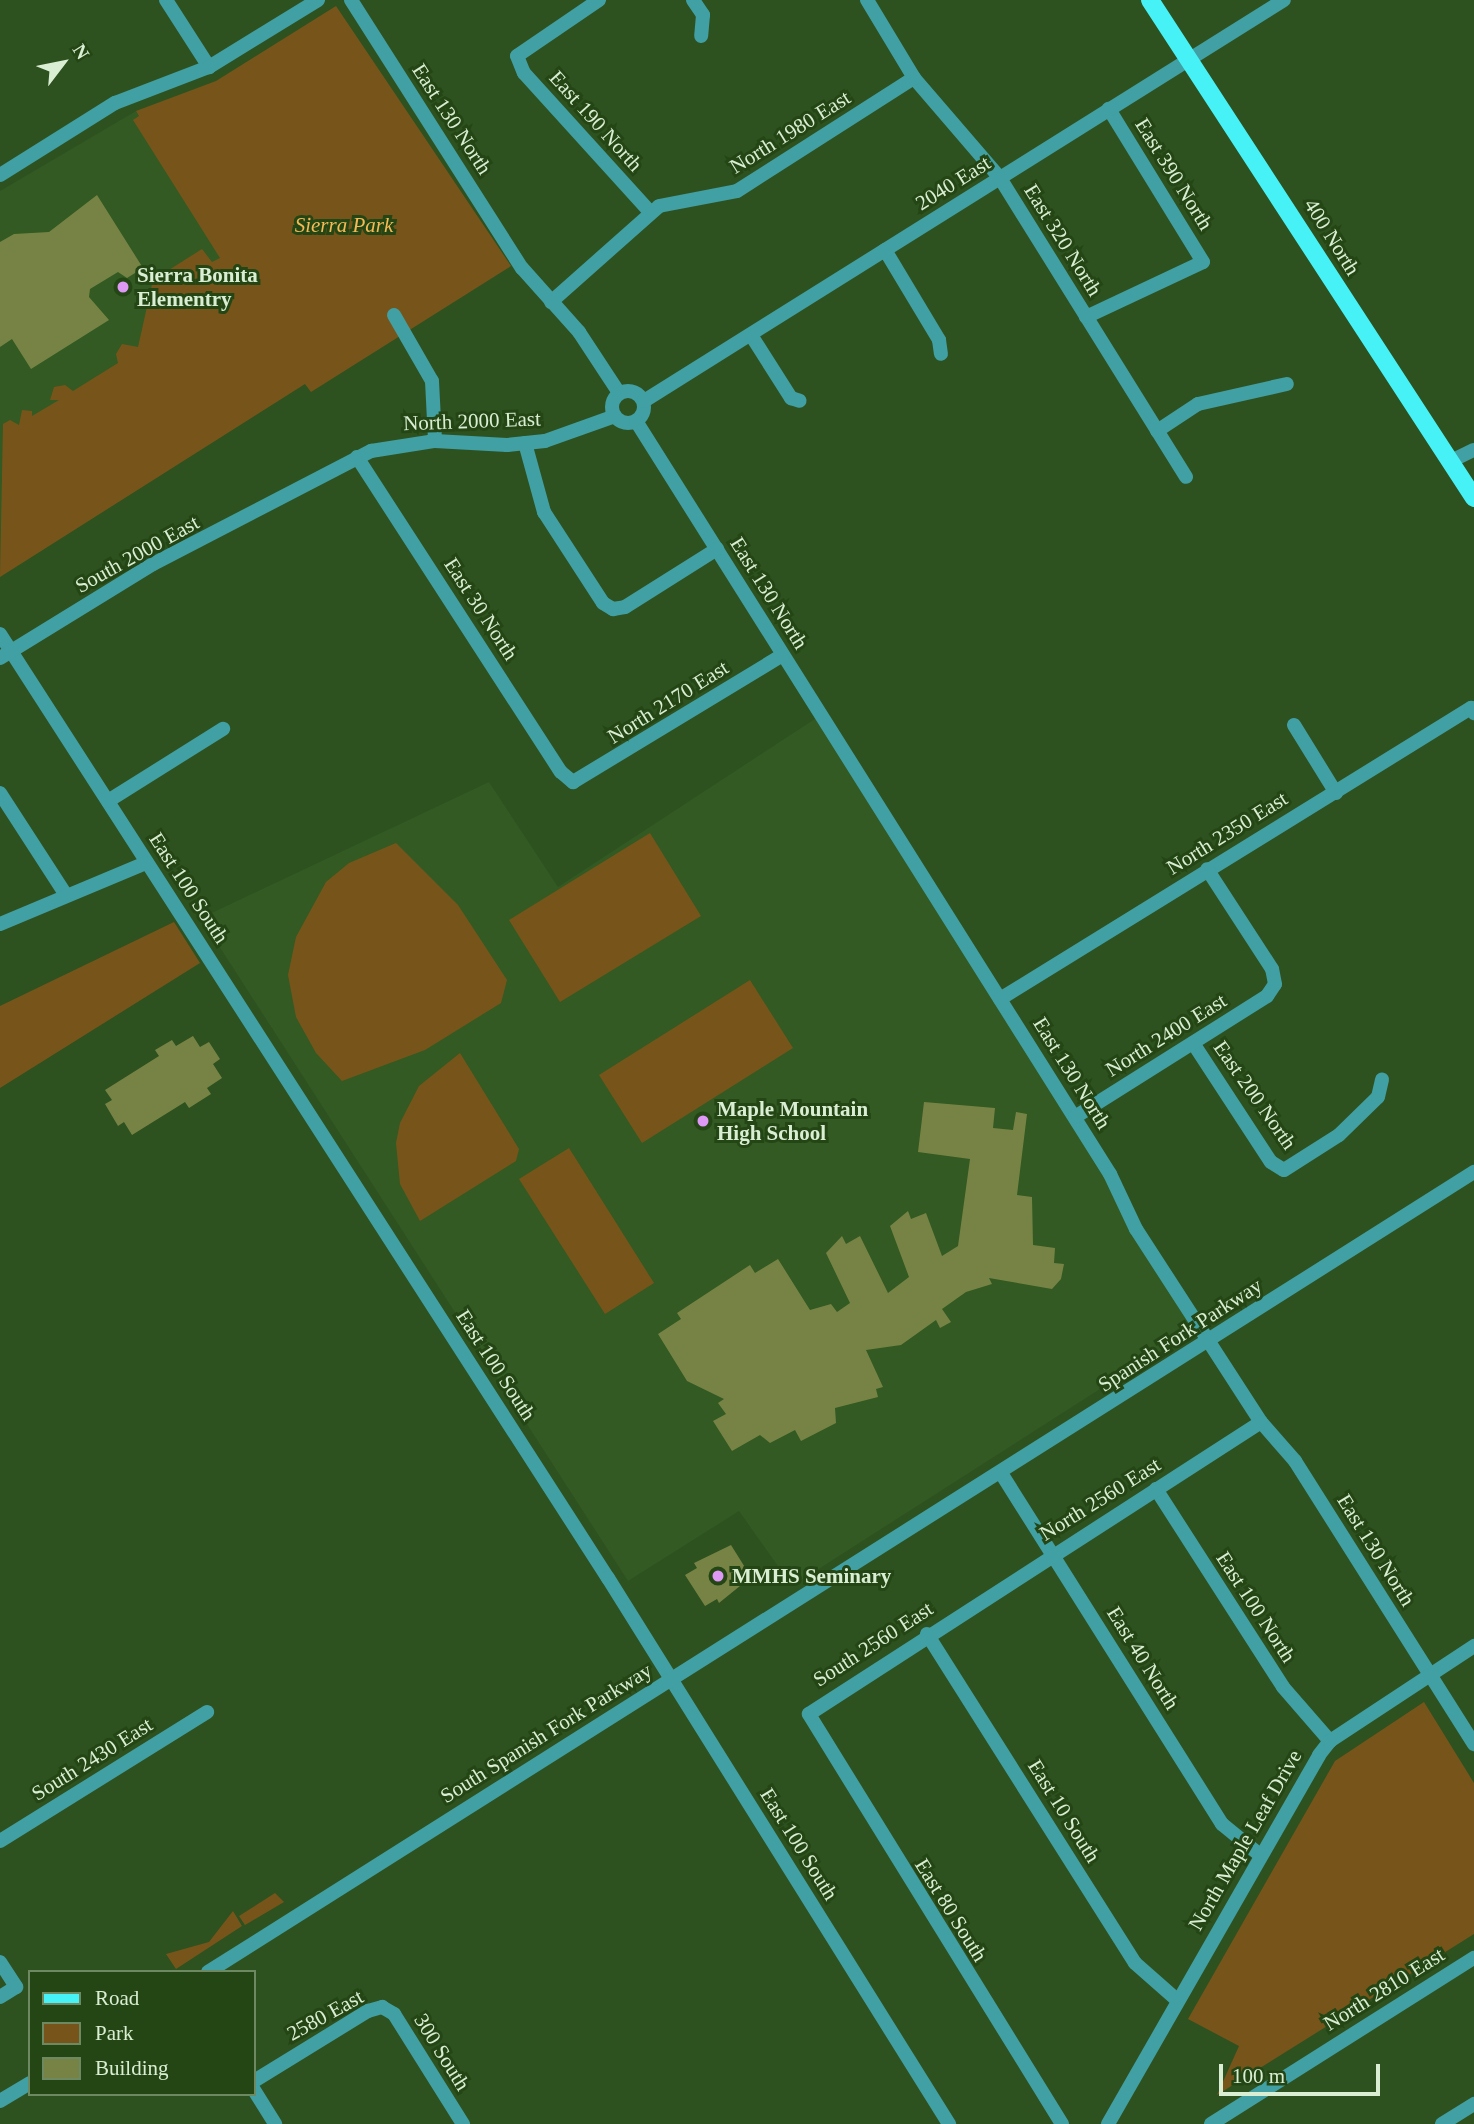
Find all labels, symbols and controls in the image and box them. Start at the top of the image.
north arrow [28,28,98,98]
text: N [69,40,94,63]
street label: East 130 North [407,59,497,179]
street label: East 190 North [544,65,648,177]
street label: North 1980 East [725,85,855,179]
street label: East 390 North [1130,113,1218,235]
street label: 2040 East [911,150,995,216]
street label: East 320 North [1019,179,1107,301]
street label: 400 North [1299,194,1365,280]
park label: Sierra Park [295,212,393,238]
place label: Sierra Bonita Elementry [137,262,258,312]
marker: Sierra Bonita Elementry [115,279,131,295]
street label: North 2000 East [403,406,541,436]
street label: South 2000 East [71,510,203,598]
street label: East 130 North [725,532,813,654]
street label: East 30 North [439,553,523,665]
street label: North 2170 East [603,655,733,749]
street label: North 2350 East [1162,786,1292,880]
street label: East 100 South [144,828,234,948]
street label: North 2400 East [1101,988,1231,1082]
street label: East 130 North [1028,1012,1116,1134]
street label: East 200 North [1208,1036,1302,1154]
place label: Maple Mountain High School [717,1096,868,1146]
marker: Maple Mountain High School [695,1113,711,1129]
street label: Spanish Fork Parkway [1093,1273,1267,1397]
street label: East 100 South [451,1305,541,1425]
street label: North 2560 East [1035,1452,1165,1546]
street label: East 130 North [1332,1489,1420,1611]
street label: East 100 North [1211,1547,1301,1667]
place label: MMHS Seminary [732,1563,891,1589]
marker: MMHS Seminary [710,1568,726,1584]
street label: South 2560 East [808,1596,938,1692]
street label: East 40 North [1101,1602,1185,1714]
street label: South Spanish Fork Parkway [436,1658,656,1808]
street label: South 2430 East [27,1712,157,1806]
street label: North Maple Leaf Drive [1183,1745,1307,1935]
street label: East 10 South [1022,1755,1106,1867]
street label: East 100 South [755,1783,843,1905]
street label: East 80 South [909,1854,993,1966]
street label: North 2810 East [1319,1942,1449,2036]
legend [28,1970,256,2096]
street label: 2580 East [282,1984,368,2046]
text: Road [95,1986,139,2010]
street label: 300 South [409,2009,475,2095]
text: Park [95,2021,134,2045]
scale bar [1222,2050,1383,2094]
text: Building [95,2056,169,2080]
text: 100 m [1232,2064,1285,2088]

